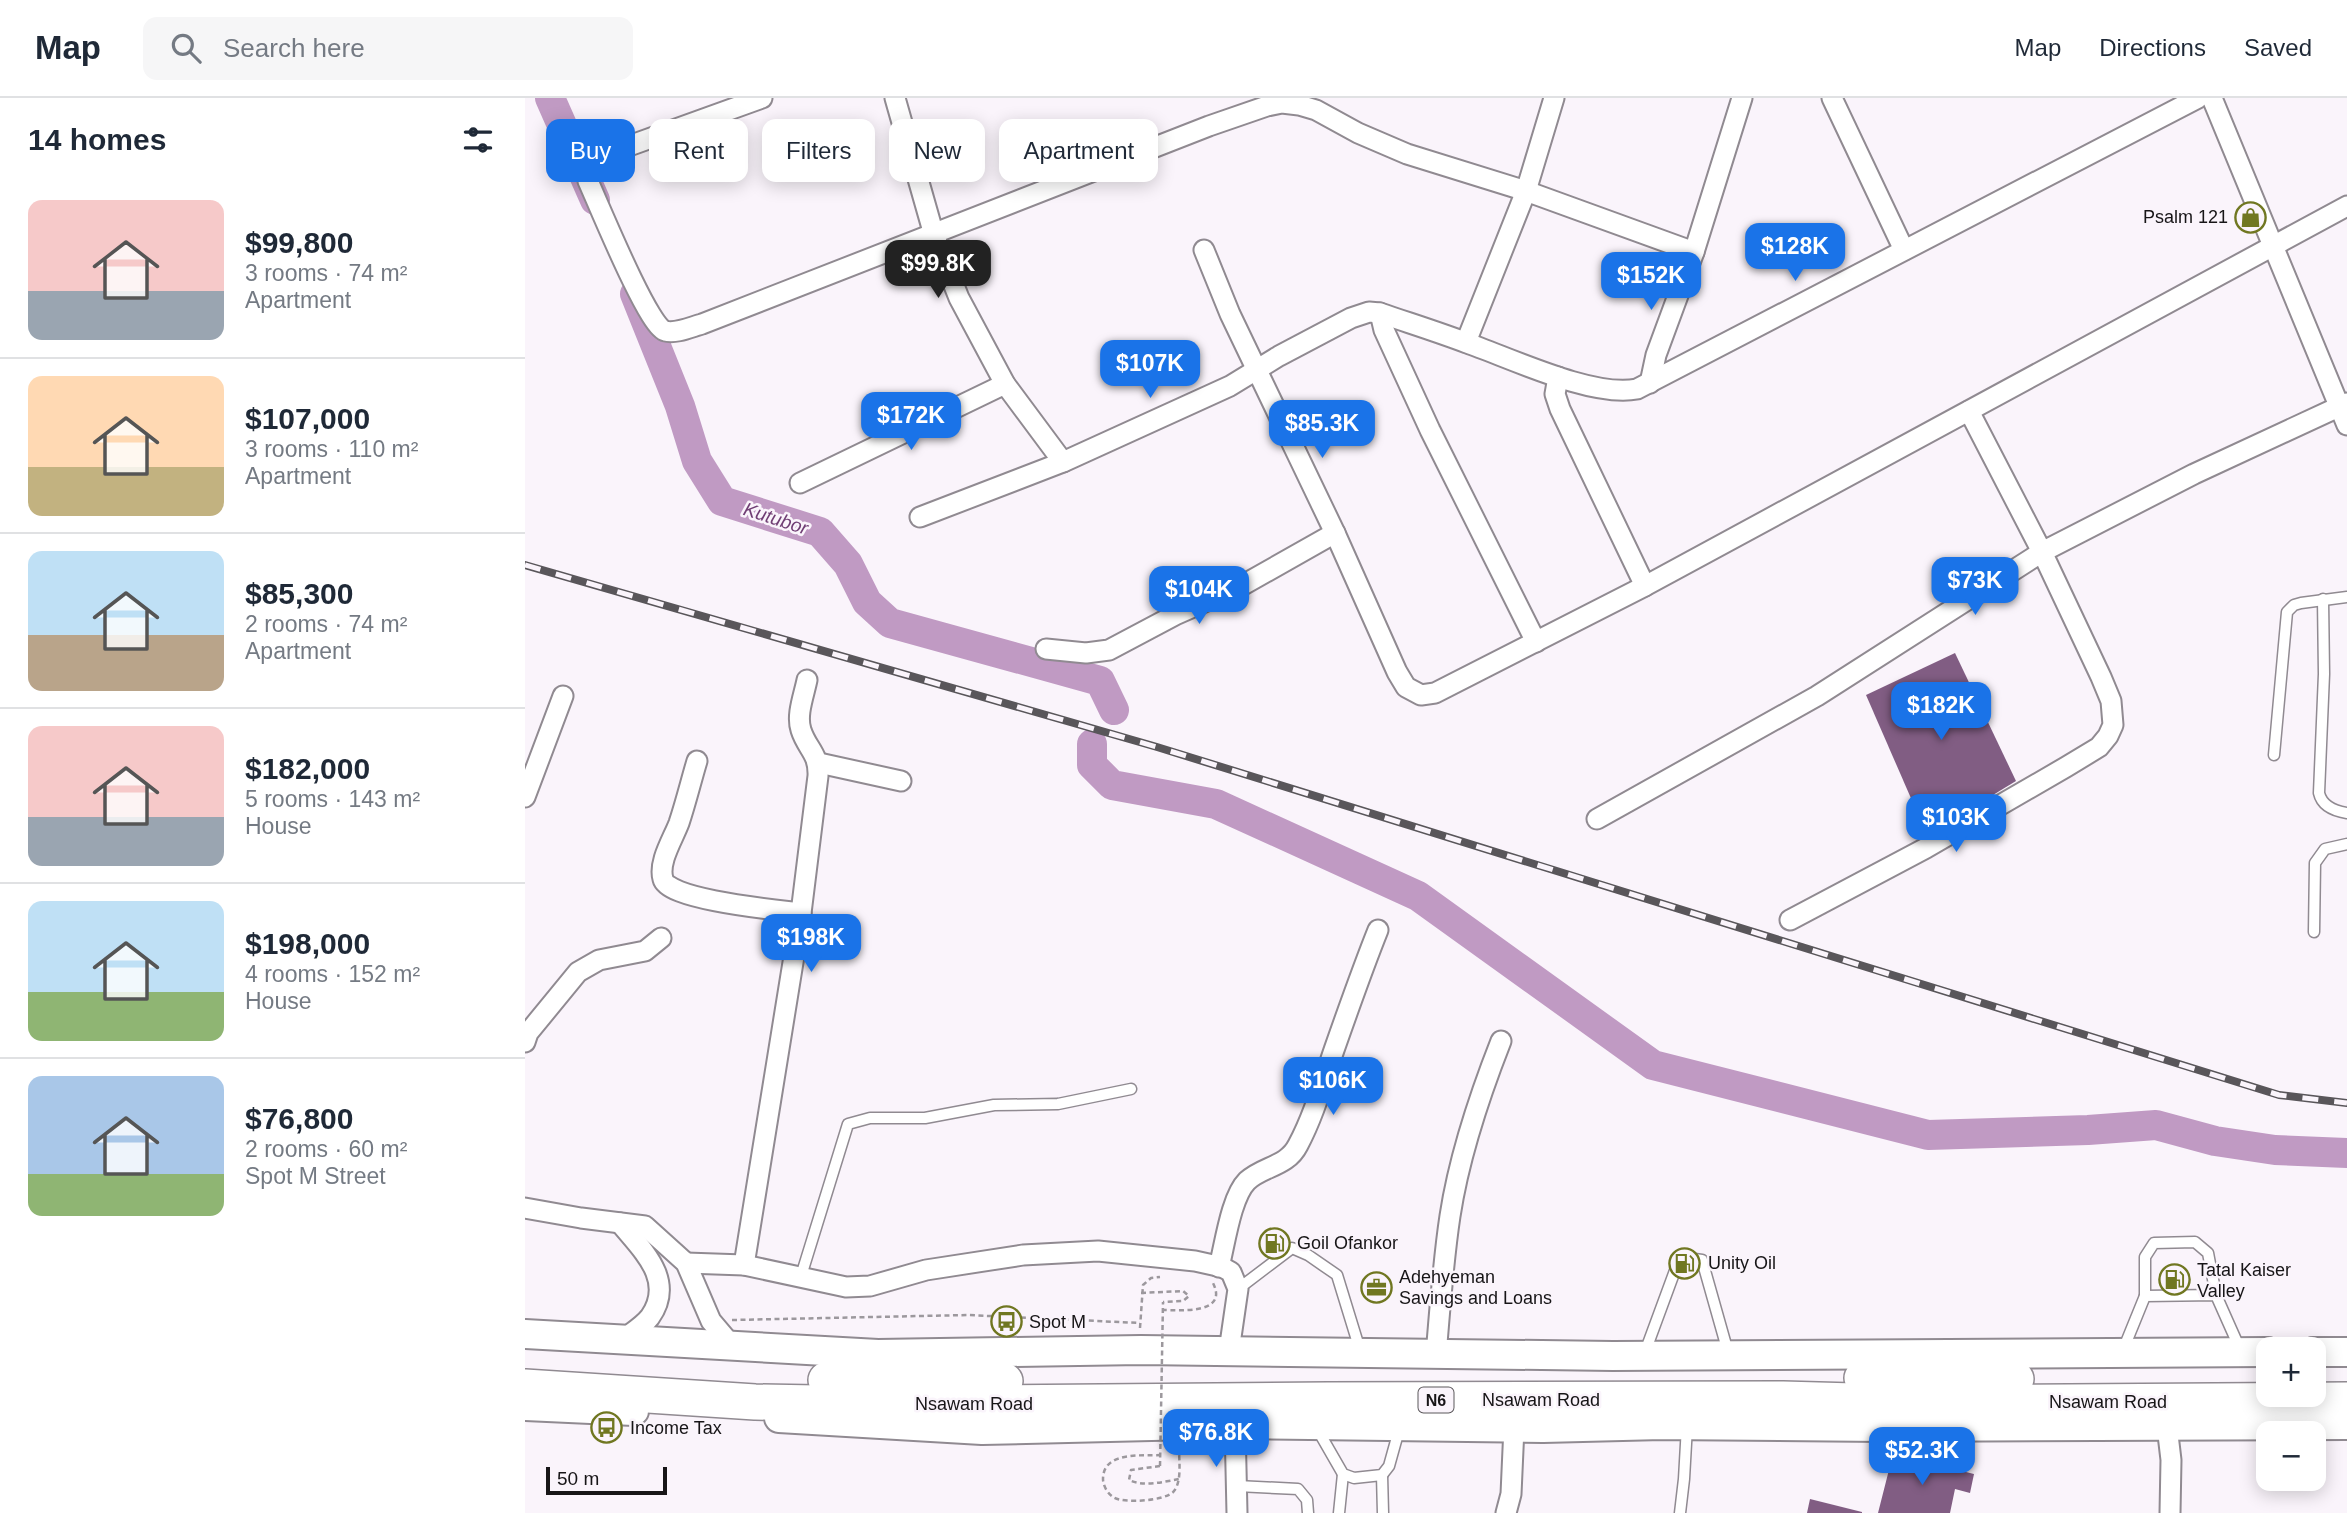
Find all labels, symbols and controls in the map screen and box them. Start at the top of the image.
search box [143,17,633,80]
text: Map [35,29,101,66]
icon: search [167,29,205,67]
text: Search here [223,33,365,63]
text: Map [2015,34,2061,61]
text: Directions [2099,34,2206,61]
text: Saved [2244,34,2312,61]
chip: Buy [546,119,635,182]
chip: Rent [649,119,748,182]
chip: Filters [762,119,875,182]
chip: New [889,119,985,182]
chip: Apartment [999,119,1158,182]
icon: filters [459,121,497,159]
text: 14 homes [28,123,166,156]
shop icon: Psalm 121 [2234,200,2268,234]
place label: Psalm 121 [2143,207,2228,227]
pin: $128K [1746,223,1844,283]
text: $99,800 [245,226,353,259]
icon: home [84,228,168,312]
text: $128K [1761,233,1829,259]
pin: $99.8K [881,240,995,300]
text: $99.8K [901,250,975,276]
pin: $152K [1602,252,1700,312]
text: 3 rooms · 74 m² [245,260,407,286]
text: $152K [1617,262,1685,288]
text: Apartment [245,287,351,313]
pin: $107K [1101,341,1199,400]
text: $107K [1116,350,1184,376]
pin: $172K [862,392,960,452]
pin: $85.3K [1265,400,1379,460]
text: $107,000 [245,402,370,435]
text: $172K [877,402,945,428]
icon: home [84,404,168,488]
text: $85.3K [1285,410,1359,436]
text: 3 rooms · 110 m² [245,436,418,462]
text: Apartment [245,463,351,489]
water label: Kutubor [741,498,811,539]
pin: $73K [1934,558,2016,617]
pin: $104K [1150,566,1248,626]
text: $73K [1948,567,2002,593]
text: $104K [1165,576,1233,602]
text: $85,300 [245,577,353,610]
icon: home [84,579,168,663]
text: 2 rooms · 74 m² [245,611,407,637]
text: Apartment [245,638,351,664]
pin: $182K [1892,682,1990,742]
text: $182K [1907,692,1975,718]
text: $182,000 [245,752,370,785]
icon: home [84,754,168,838]
text: 5 rooms · 143 m² [245,786,420,812]
pin: $103K [1907,794,2005,854]
text: $103K [1922,804,1990,830]
text: House [245,813,311,839]
pin: $198K [762,914,860,974]
text: $198K [777,924,845,950]
text: $198,000 [245,927,370,960]
icon: home [84,929,168,1013]
text: 4 rooms · 152 m² [245,961,420,987]
text: House [245,988,311,1014]
pin: $106K [1284,1058,1382,1117]
text: $106K [1299,1067,1367,1093]
text: $76,800 [245,1102,353,1135]
icon: home [84,1104,168,1188]
text: 2 rooms · 60 m² [245,1136,407,1162]
text: Spot M Street [245,1163,386,1189]
fuel station icon: Goil Ofankor [1257,1226,1291,1260]
place label: Goil Ofankor [1297,1233,1398,1253]
fuel station icon: Unity Oil [1668,1246,1702,1280]
place label: Unity Oil [1708,1253,1776,1273]
place label: Tatal Kaiser Valley [2197,1260,2291,1301]
fuel station icon: Tatal Kaiser Valley [2157,1263,2191,1297]
place label: Adehyeman Savings and Loans [1399,1267,1552,1308]
office icon: Adehyeman Savings and Loans [1359,1270,1393,1304]
bus stop icon: Spot M [989,1305,1023,1339]
place label: Spot M [1029,1312,1086,1332]
map controls [2256,1337,2326,1491]
button: + [2256,1337,2326,1407]
road number: N6 [1419,1388,1453,1412]
street label: Nsawam Road [1482,1390,1600,1410]
street label: Nsawam Road [2049,1392,2167,1412]
street label: Nsawam Road [915,1394,1033,1414]
pin: $76.8K [1159,1410,1273,1469]
bus stop icon: Income Tax [590,1411,624,1445]
place label: Income Tax [630,1418,722,1438]
text: $76.8K [1179,1419,1253,1445]
button: − [2256,1421,2326,1491]
pin: $52.3K [1865,1428,1979,1487]
text: $52.3K [1885,1437,1959,1463]
scale bar [546,1464,667,1496]
text: 50 m [557,1468,599,1489]

